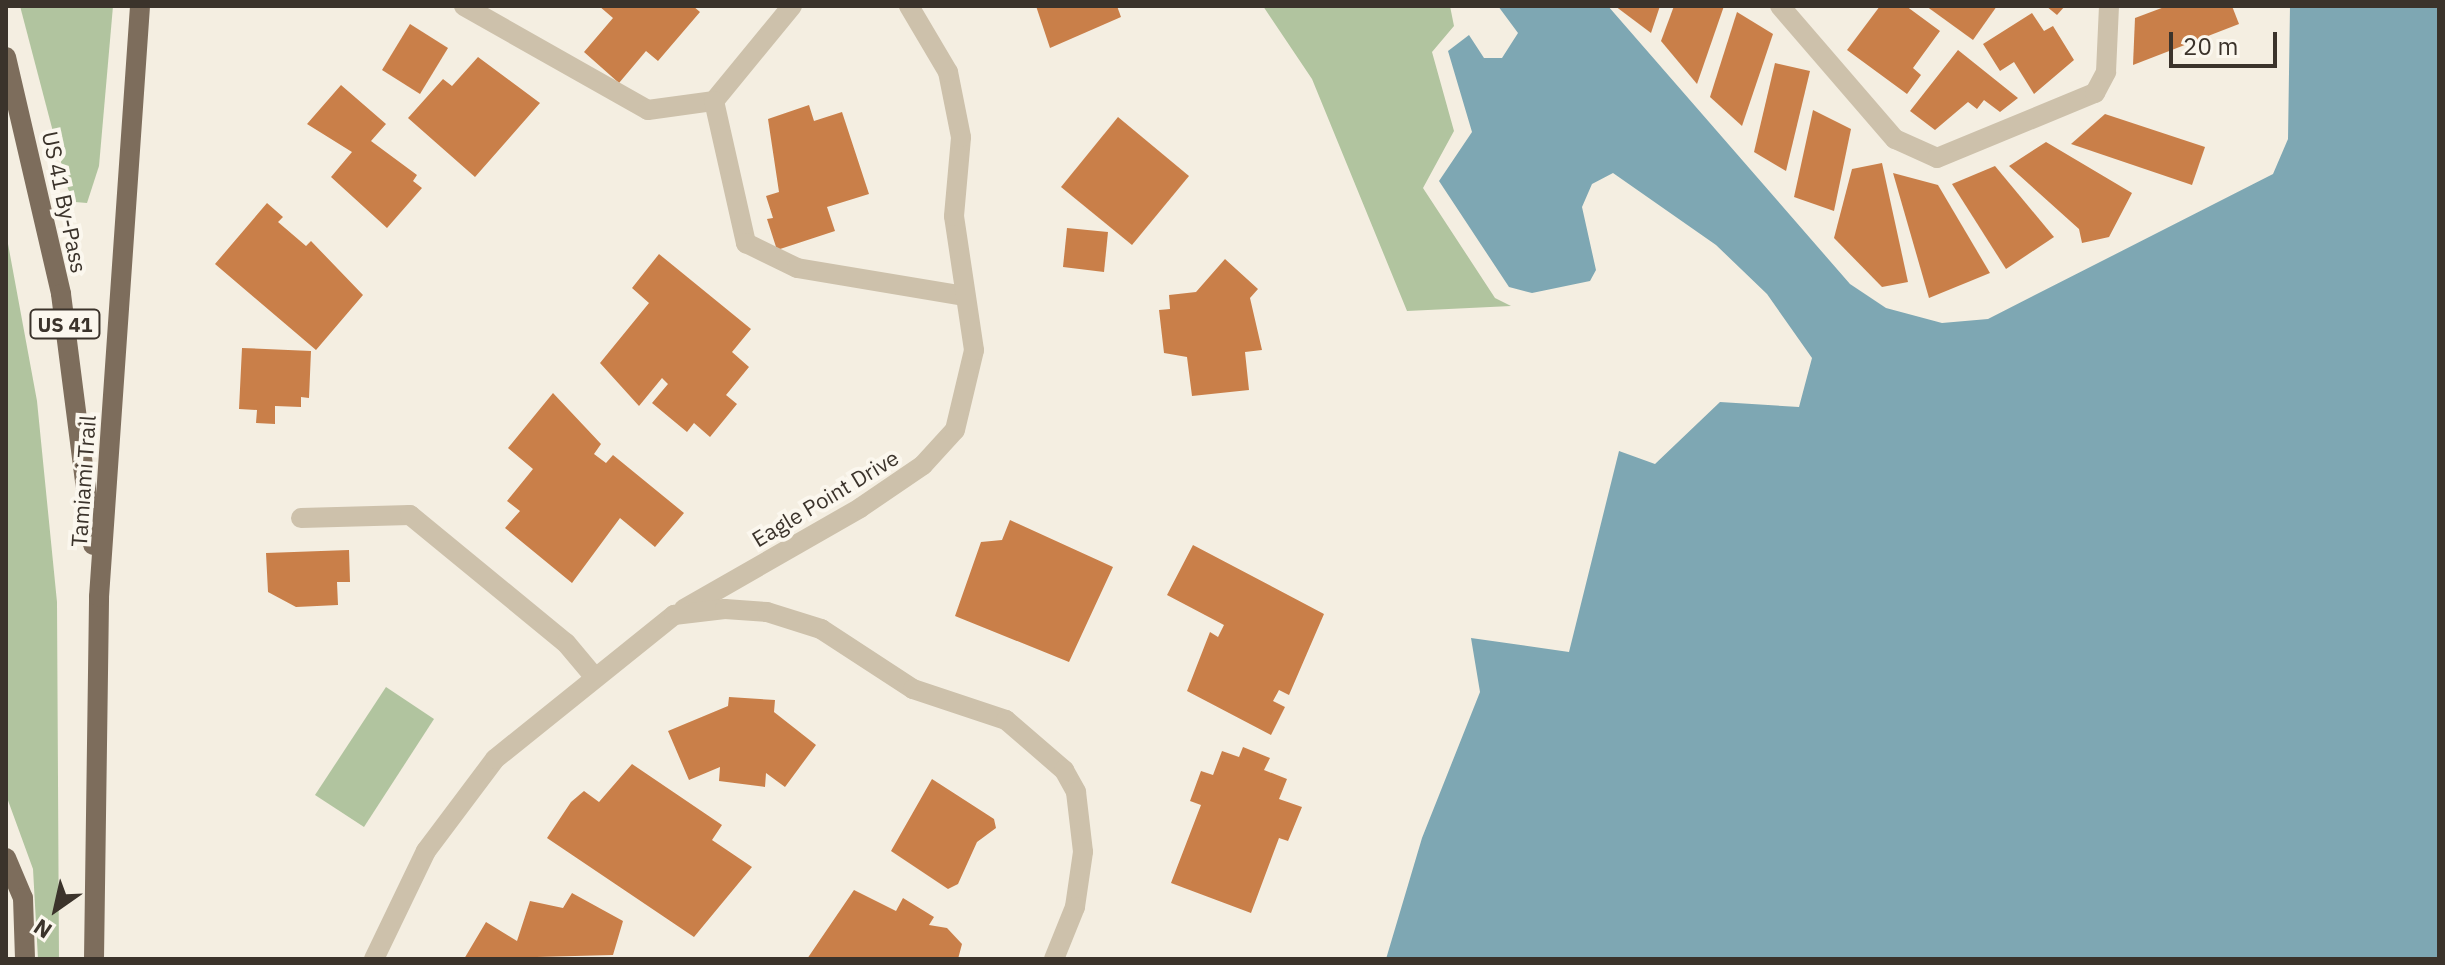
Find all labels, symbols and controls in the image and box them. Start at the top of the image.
scale bar [2173,16,2281,66]
text: 20 m [2183,30,2238,62]
street label: US 41 By-Pass [37,129,93,275]
road number: US 41 [29,308,101,340]
street label: Tamiami Trail [65,414,101,548]
street label: Eagle Point Drive [747,444,903,552]
north arrow [16,869,96,949]
text: N [28,913,57,946]

